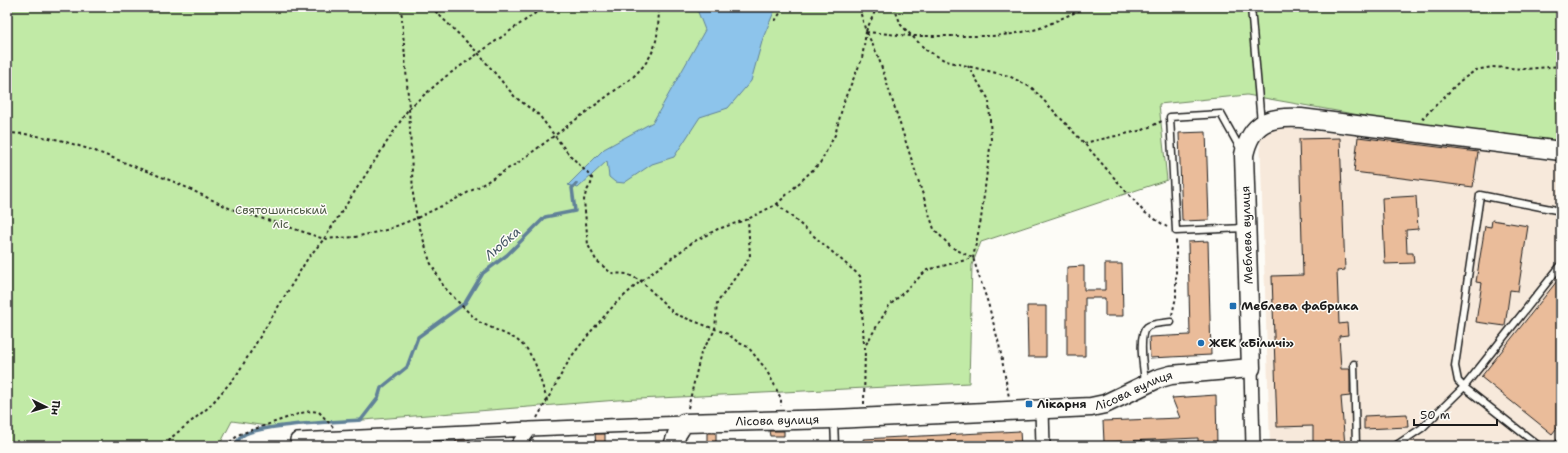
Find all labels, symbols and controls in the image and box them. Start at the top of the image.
street label: Меблева вулиця [1237,185,1257,285]
park label: Святошинський ліс [235,202,327,232]
water label: Любка [480,223,524,264]
place label: Меблева фабрика [1241,298,1359,314]
marker: Меблева фабрика [1228,301,1238,311]
place label: ЖЕК «Біличі» [1209,335,1294,351]
marker: ЖЕК «Біличі» [1196,338,1206,348]
street label: Лісова вулиця [1093,367,1174,414]
north arrow [26,387,66,427]
place label: Лікарня [1037,396,1087,412]
marker: Лікарня [1024,399,1034,409]
text: Пн [47,400,64,416]
scale bar [1414,401,1497,427]
text: 50 m [1420,407,1450,423]
street label: Лісова вулиця [735,411,819,430]

